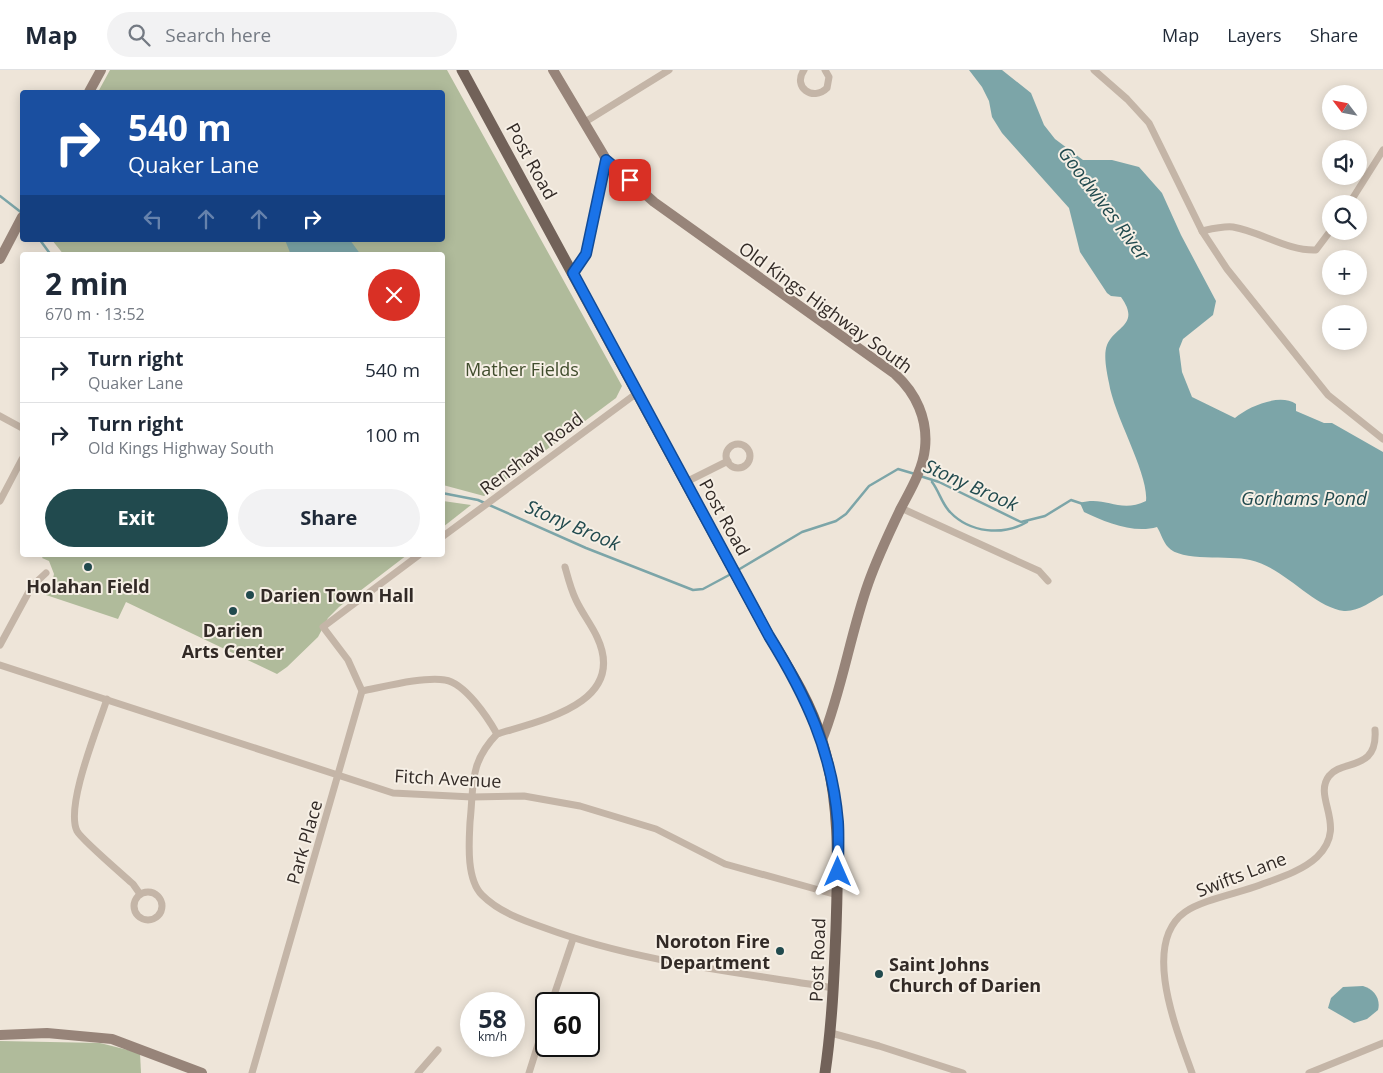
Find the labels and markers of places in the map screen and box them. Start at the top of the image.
pin [609,159,651,201]
marker: Holahan Field [82,561,94,573]
place label: Holahan Field [26,574,150,598]
place label: Darien Town Hall [260,583,414,607]
marker: Darien Town Hall [244,589,256,601]
marker: Darien Arts Center [227,605,239,617]
place label: Darien Arts Center [182,618,284,663]
place label: Noroton Fire Department [655,929,770,974]
marker: Noroton Fire Department [774,945,786,957]
place label: Saint Johns Church of Darien [889,952,1041,997]
marker: Saint Johns Church of Darien [873,968,885,980]

